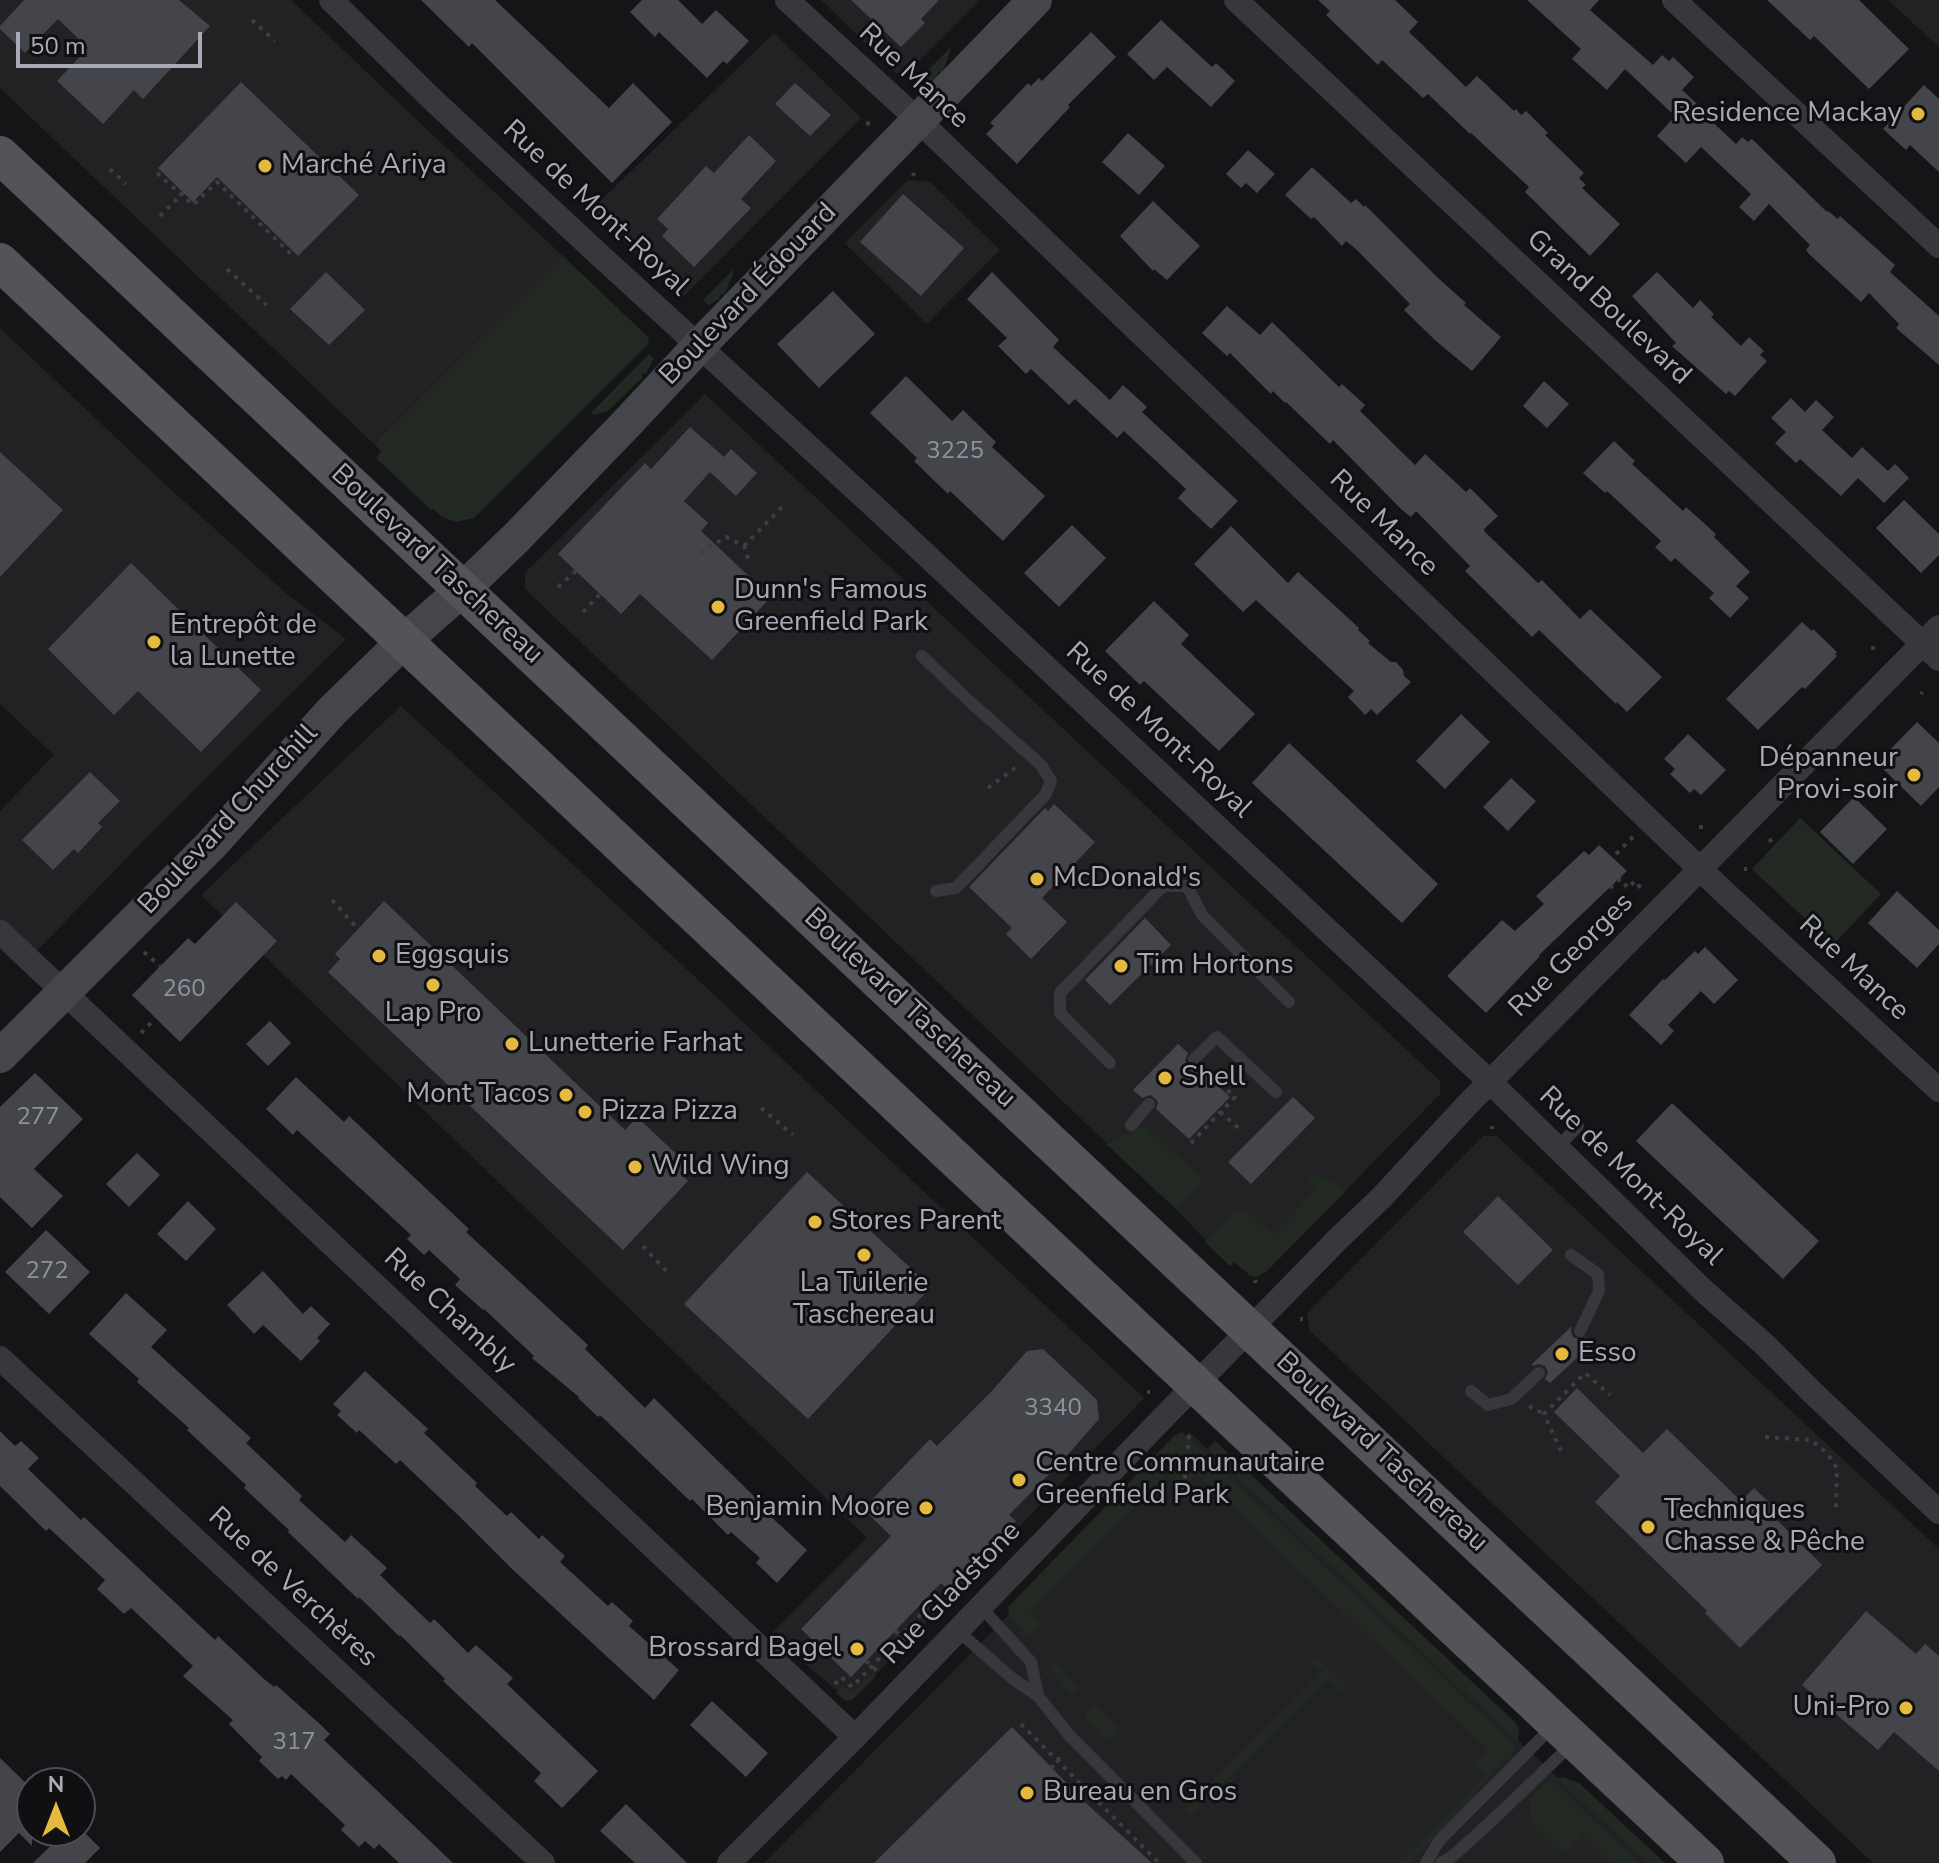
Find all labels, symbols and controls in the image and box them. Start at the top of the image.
scale bar [20,16,206,66]
street label: Rue Mance [851,17,975,137]
text: 50 m [30,30,86,62]
place label: Residence Mackay [1672,97,1902,131]
marker: Residence Mackay [1909,105,1927,123]
street label: Rue de Mont-Royal [495,114,695,304]
place label: Marché Ariya [281,149,446,183]
marker: Marché Ariya [256,157,274,175]
street label: Boulevard Édouard [653,197,845,393]
street label: Grand Boulevard [1519,223,1697,393]
house number: 3225 [926,438,984,466]
street label: Boulevard Taschereau [323,458,549,672]
street label: Rue Mance [1321,464,1445,584]
place label: Dunn's Famous Greenfield Park [734,574,928,640]
marker: Dunn's Famous Greenfield Park [709,598,727,616]
place label: Entrepôt de la Lunette [170,609,317,675]
marker: Entrepôt de la Lunette [145,633,163,651]
street label: Rue de Mont-Royal [1058,636,1258,826]
street label: Boulevard Churchill [132,718,326,922]
place label: Dépanneur Provi-soir [1759,742,1898,808]
marker: Dépanneur Provi-soir [1905,766,1923,784]
place label: McDonald's [1053,862,1201,896]
marker: McDonald's [1028,870,1046,888]
street label: Rue Georges [1503,887,1641,1025]
street label: Boulevard Taschereau [796,902,1022,1116]
street label: Rue Mance [1791,909,1915,1029]
place label: Eggsquis [395,939,509,973]
marker: Eggsquis [370,947,388,965]
place label: Tim Hortons [1137,949,1294,983]
marker: Tim Hortons [1112,957,1130,975]
house number: 260 [162,976,206,1004]
marker: Lap Pro [424,976,442,994]
place label: Lap Pro [385,997,481,1031]
place label: Lunetterie Farhat [528,1027,742,1061]
marker: Lunetterie Farhat [503,1035,521,1053]
place label: Shell [1181,1061,1246,1095]
marker: Shell [1156,1069,1174,1087]
place label: Mont Tacos [406,1078,550,1112]
street label: Rue de Mont-Royal [1531,1081,1729,1273]
marker: Mont Tacos [557,1086,575,1104]
place label: Pizza Pizza [601,1095,738,1129]
marker: Pizza Pizza [576,1103,594,1121]
house number: 277 [16,1104,60,1132]
place label: Wild Wing [651,1150,790,1184]
marker: Wild Wing [626,1158,644,1176]
place label: Stores Parent [831,1205,1001,1239]
marker: Stores Parent [806,1213,824,1231]
street label: Rue Chambly [376,1242,522,1382]
marker: La Tuilerie Taschereau [855,1246,873,1264]
house number: 272 [25,1258,69,1286]
place label: La Tuilerie Taschereau [793,1267,935,1333]
place label: Esso [1578,1337,1637,1371]
marker: Esso [1553,1345,1571,1363]
street label: Boulevard Taschereau [1268,1346,1494,1560]
house number: 3340 [1024,1395,1082,1423]
place label: Centre Communautaire Greenfield Park [1035,1447,1325,1513]
marker: Centre Communautaire Greenfield Park [1010,1471,1028,1489]
place label: Benjamin Moore [705,1491,910,1525]
place label: Techniques Chasse & Pêche [1664,1494,1865,1560]
marker: Benjamin Moore [917,1499,935,1517]
street label: Rue de Verchères [200,1501,384,1675]
street label: Rue Gladstone [875,1516,1029,1672]
marker: Techniques Chasse & Pêche [1639,1518,1657,1536]
place label: Brossard Bagel [648,1632,841,1666]
marker: Brossard Bagel [848,1640,866,1658]
place label: Uni-Pro [1792,1691,1890,1725]
marker: Uni-Pro [1897,1699,1915,1717]
house number: 317 [272,1729,316,1757]
north arrow [16,1767,96,1847]
text: N [48,1770,64,1800]
place label: Bureau en Gros [1043,1776,1237,1810]
marker: Bureau en Gros [1018,1784,1036,1802]

